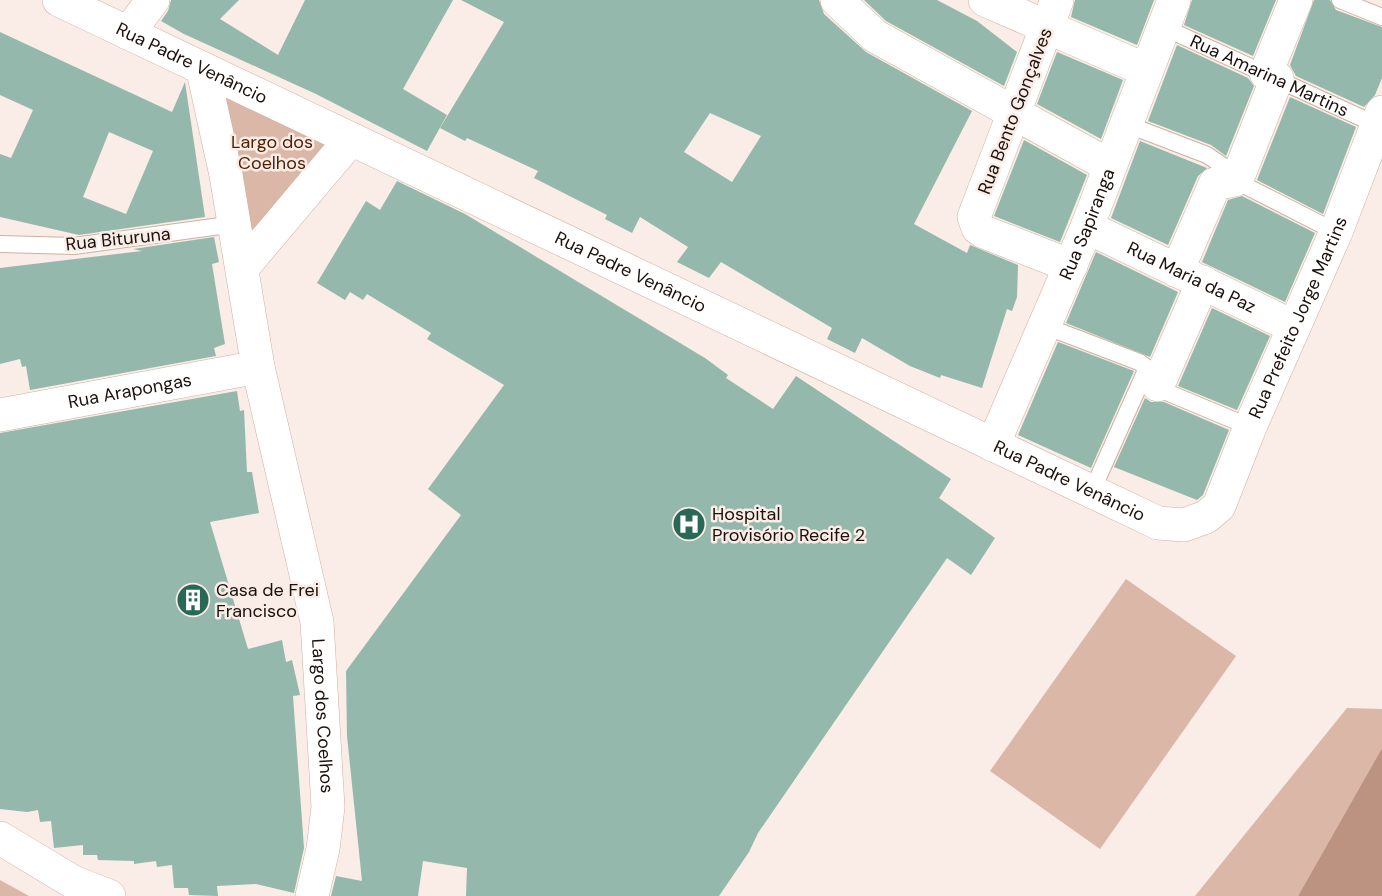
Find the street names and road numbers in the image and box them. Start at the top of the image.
street label: Rua Padre Venâncio [112,17,271,109]
street label: Rua Bento Gonçalves [972,24,1058,198]
street label: Rua Amarina Martins [1186,29,1352,122]
street label: Rua Sapiranga [1054,165,1120,284]
street label: Rua Prefeito Jorge Martins [1243,213,1353,422]
street label: Rua Bituruna [64,222,172,256]
street label: Rua Padre Venâncio [551,226,710,318]
street label: Rua Maria da Paz [1123,236,1260,319]
street label: Rua Arapongas [66,368,194,414]
street label: Rua Padre Venâncio [990,435,1149,527]
street label: Largo dos Coelhos [306,638,339,794]

